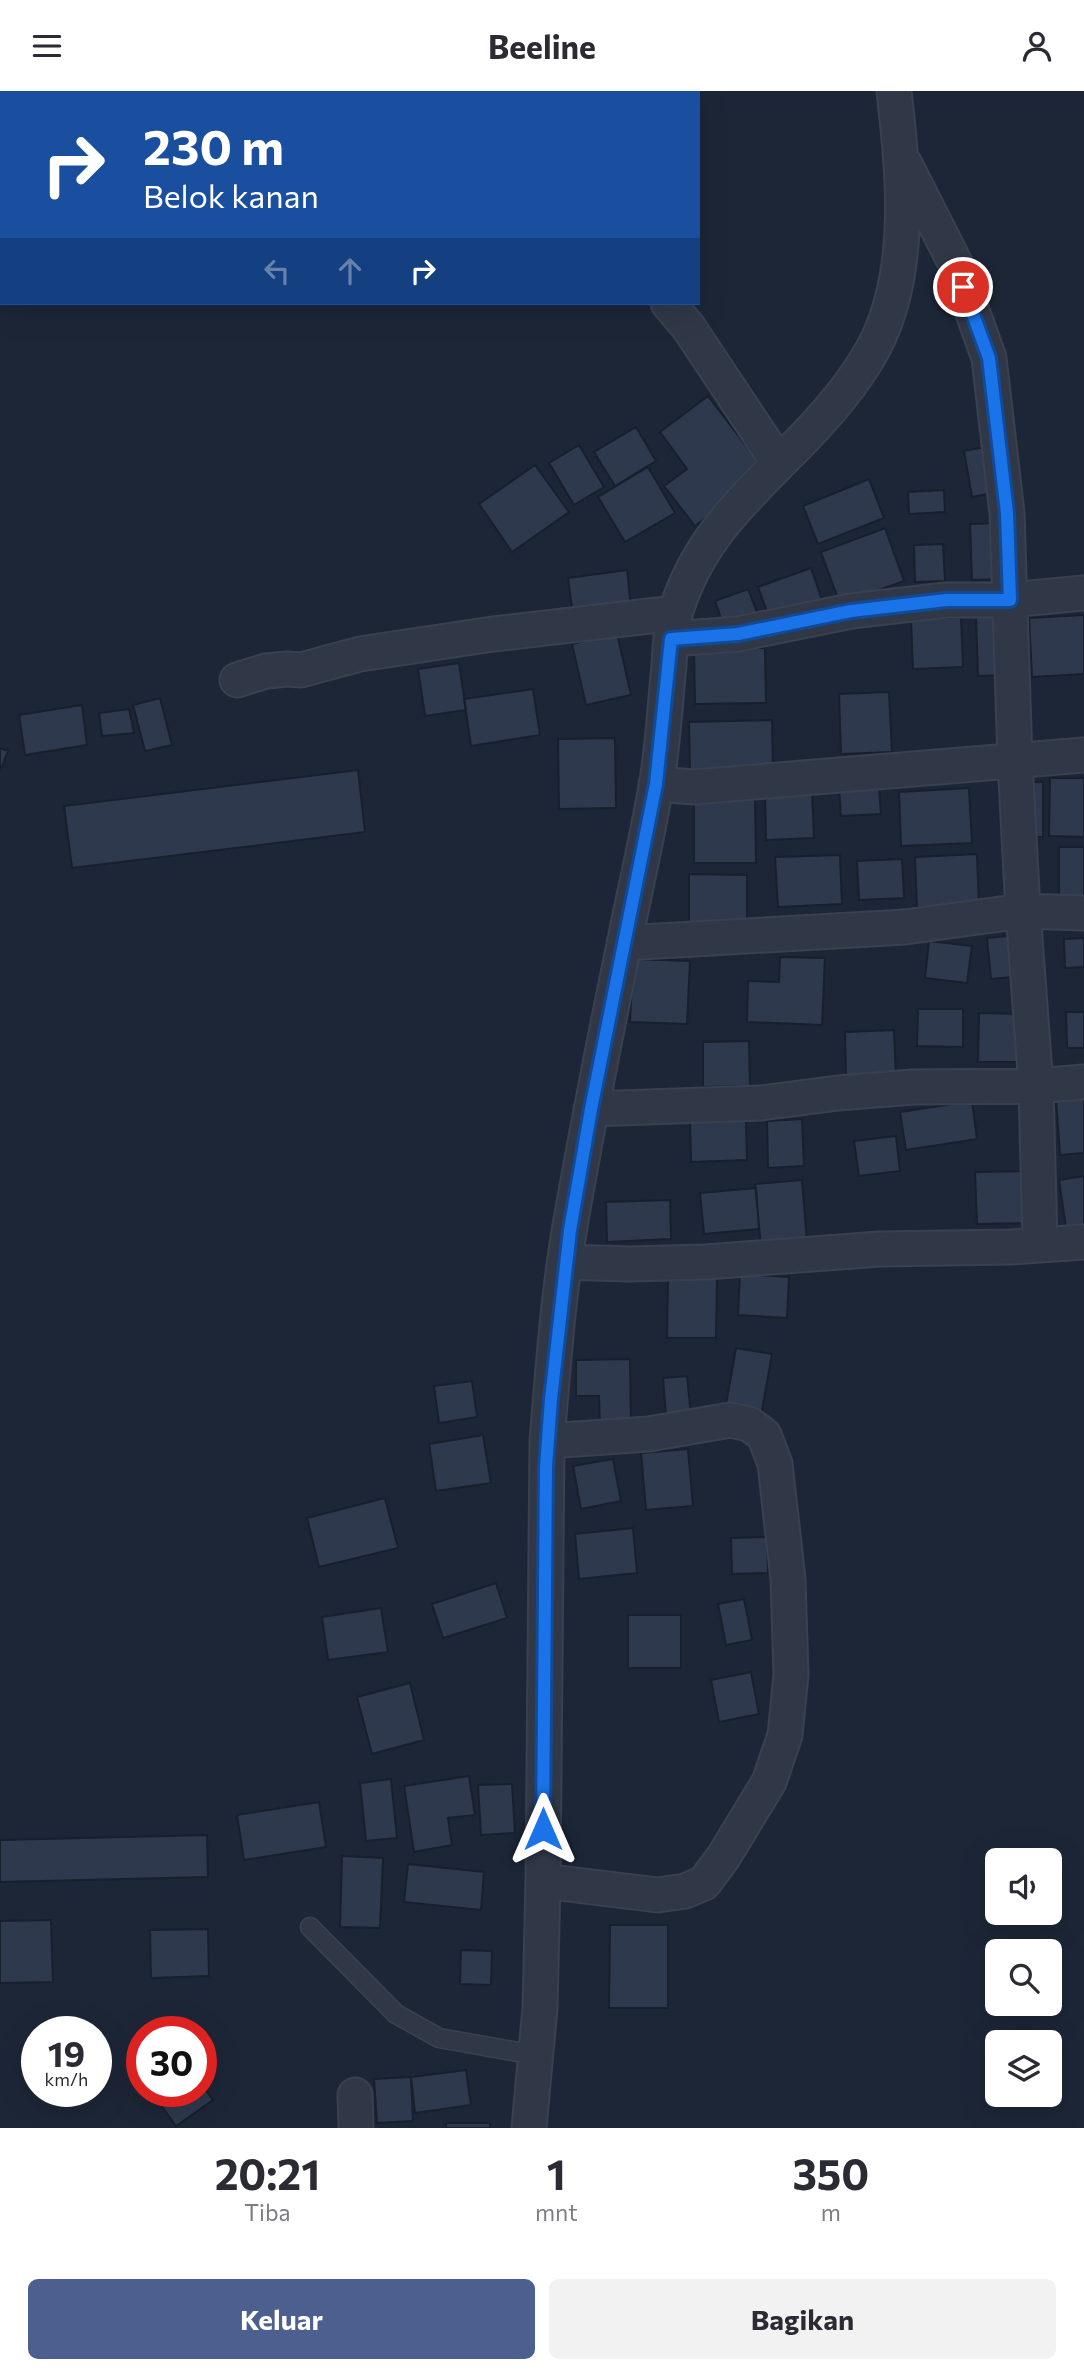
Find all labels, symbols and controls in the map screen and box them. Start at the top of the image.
text: Beeline [488,26,596,66]
icon: menu [28,27,66,65]
icon: person [1018,27,1056,65]
text: 230 m [143,115,284,175]
icon: right [28,119,119,210]
text: Belok kanan [143,175,319,215]
icon: left [258,252,296,290]
icon: ahead [331,252,369,290]
icon: right [404,252,442,290]
pin [933,257,993,317]
icon: arrive [944,268,982,306]
position arrow [506,1792,580,1866]
map controls [985,1848,1062,2107]
button: sound [985,1848,1062,1925]
button: search [985,1939,1062,2016]
speed limit sign: 30 [126,2016,217,2107]
button: layers [985,2030,1062,2107]
text: 19 [48,2031,85,2074]
text: km/h [45,2068,88,2090]
text: 20:21 [215,2147,320,2199]
text: 1 [547,2147,566,2199]
text: 350 [792,2147,869,2199]
text: Tiba [244,2198,291,2226]
text: mnt [535,2198,578,2226]
text: m [821,2198,841,2226]
button: Keluar [28,2279,535,2359]
button: Bagikan [549,2279,1056,2359]

